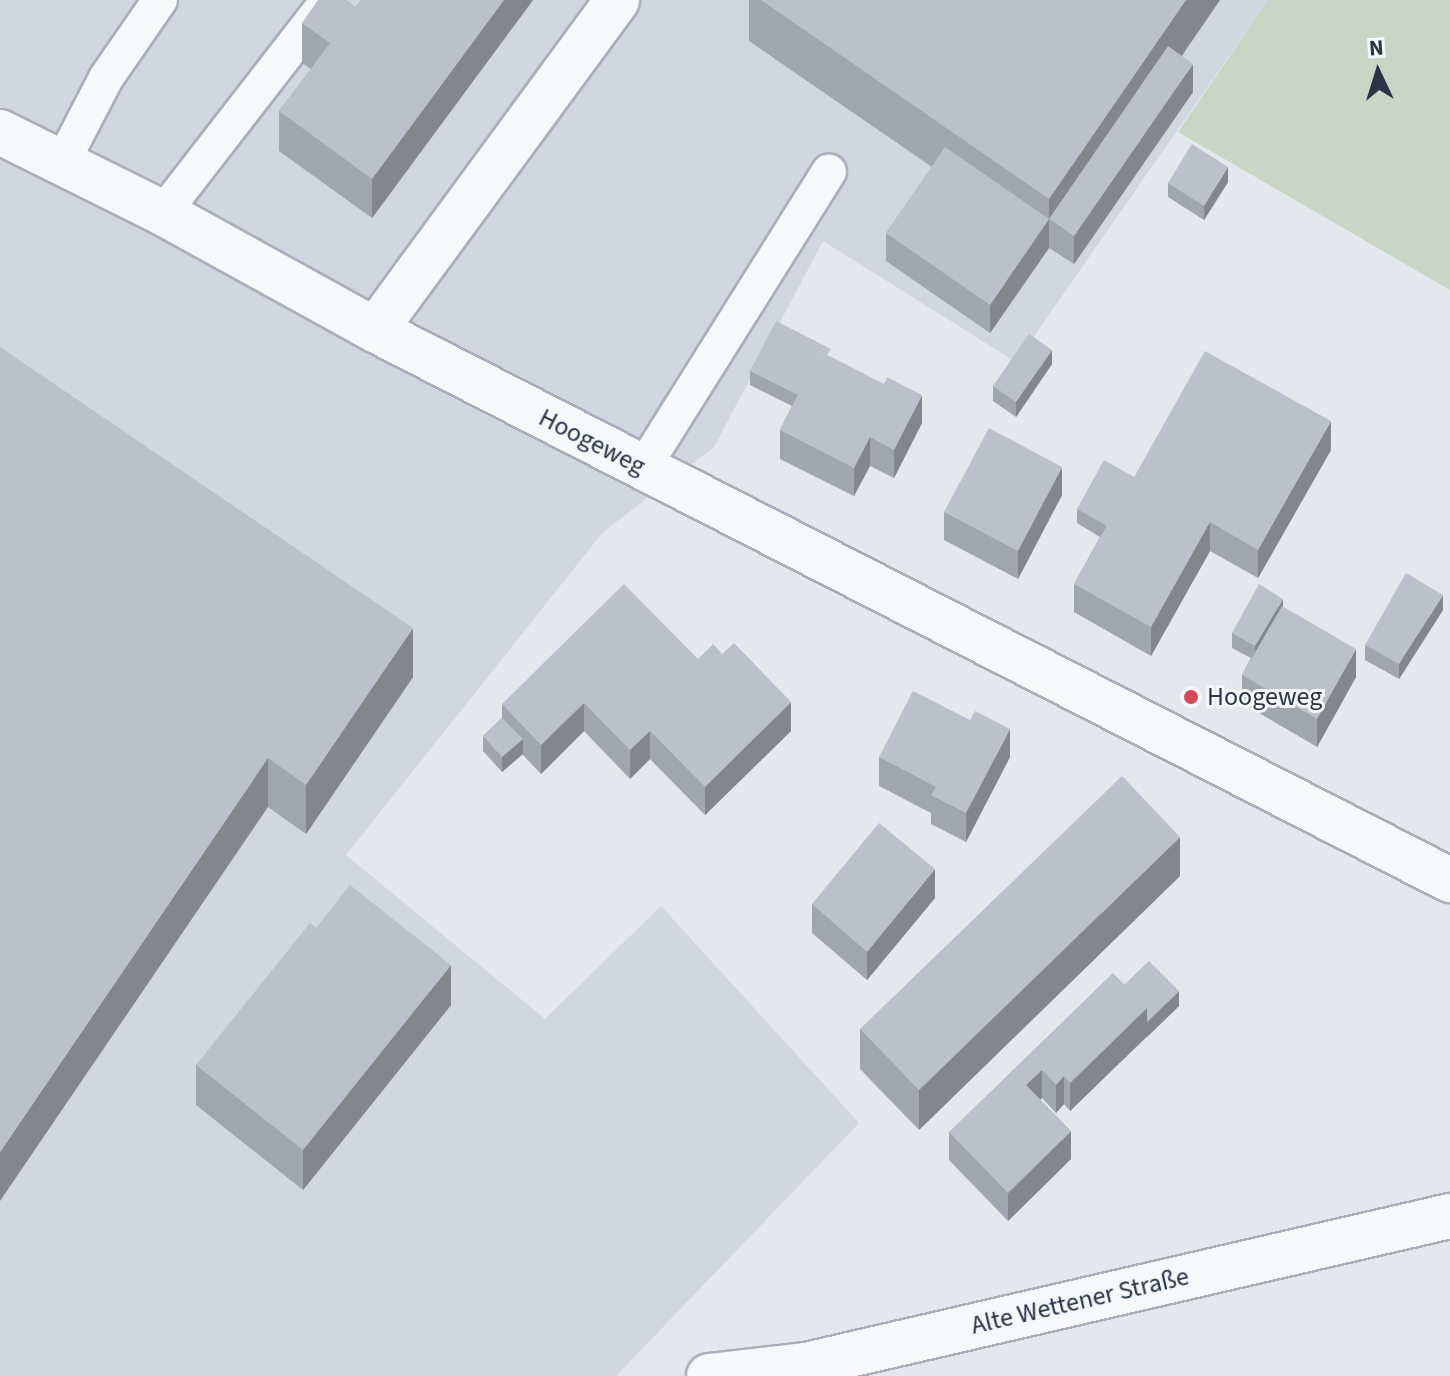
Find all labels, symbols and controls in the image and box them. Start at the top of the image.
north arrow [1338,32,1418,112]
text: N [1368,32,1385,65]
street label: Hoogeweg [534,402,650,482]
place label: Hoogeweg [1207,681,1322,713]
marker: Hoogeweg [1182,688,1200,706]
street label: Alte Wettener Straße [968,1261,1192,1341]

